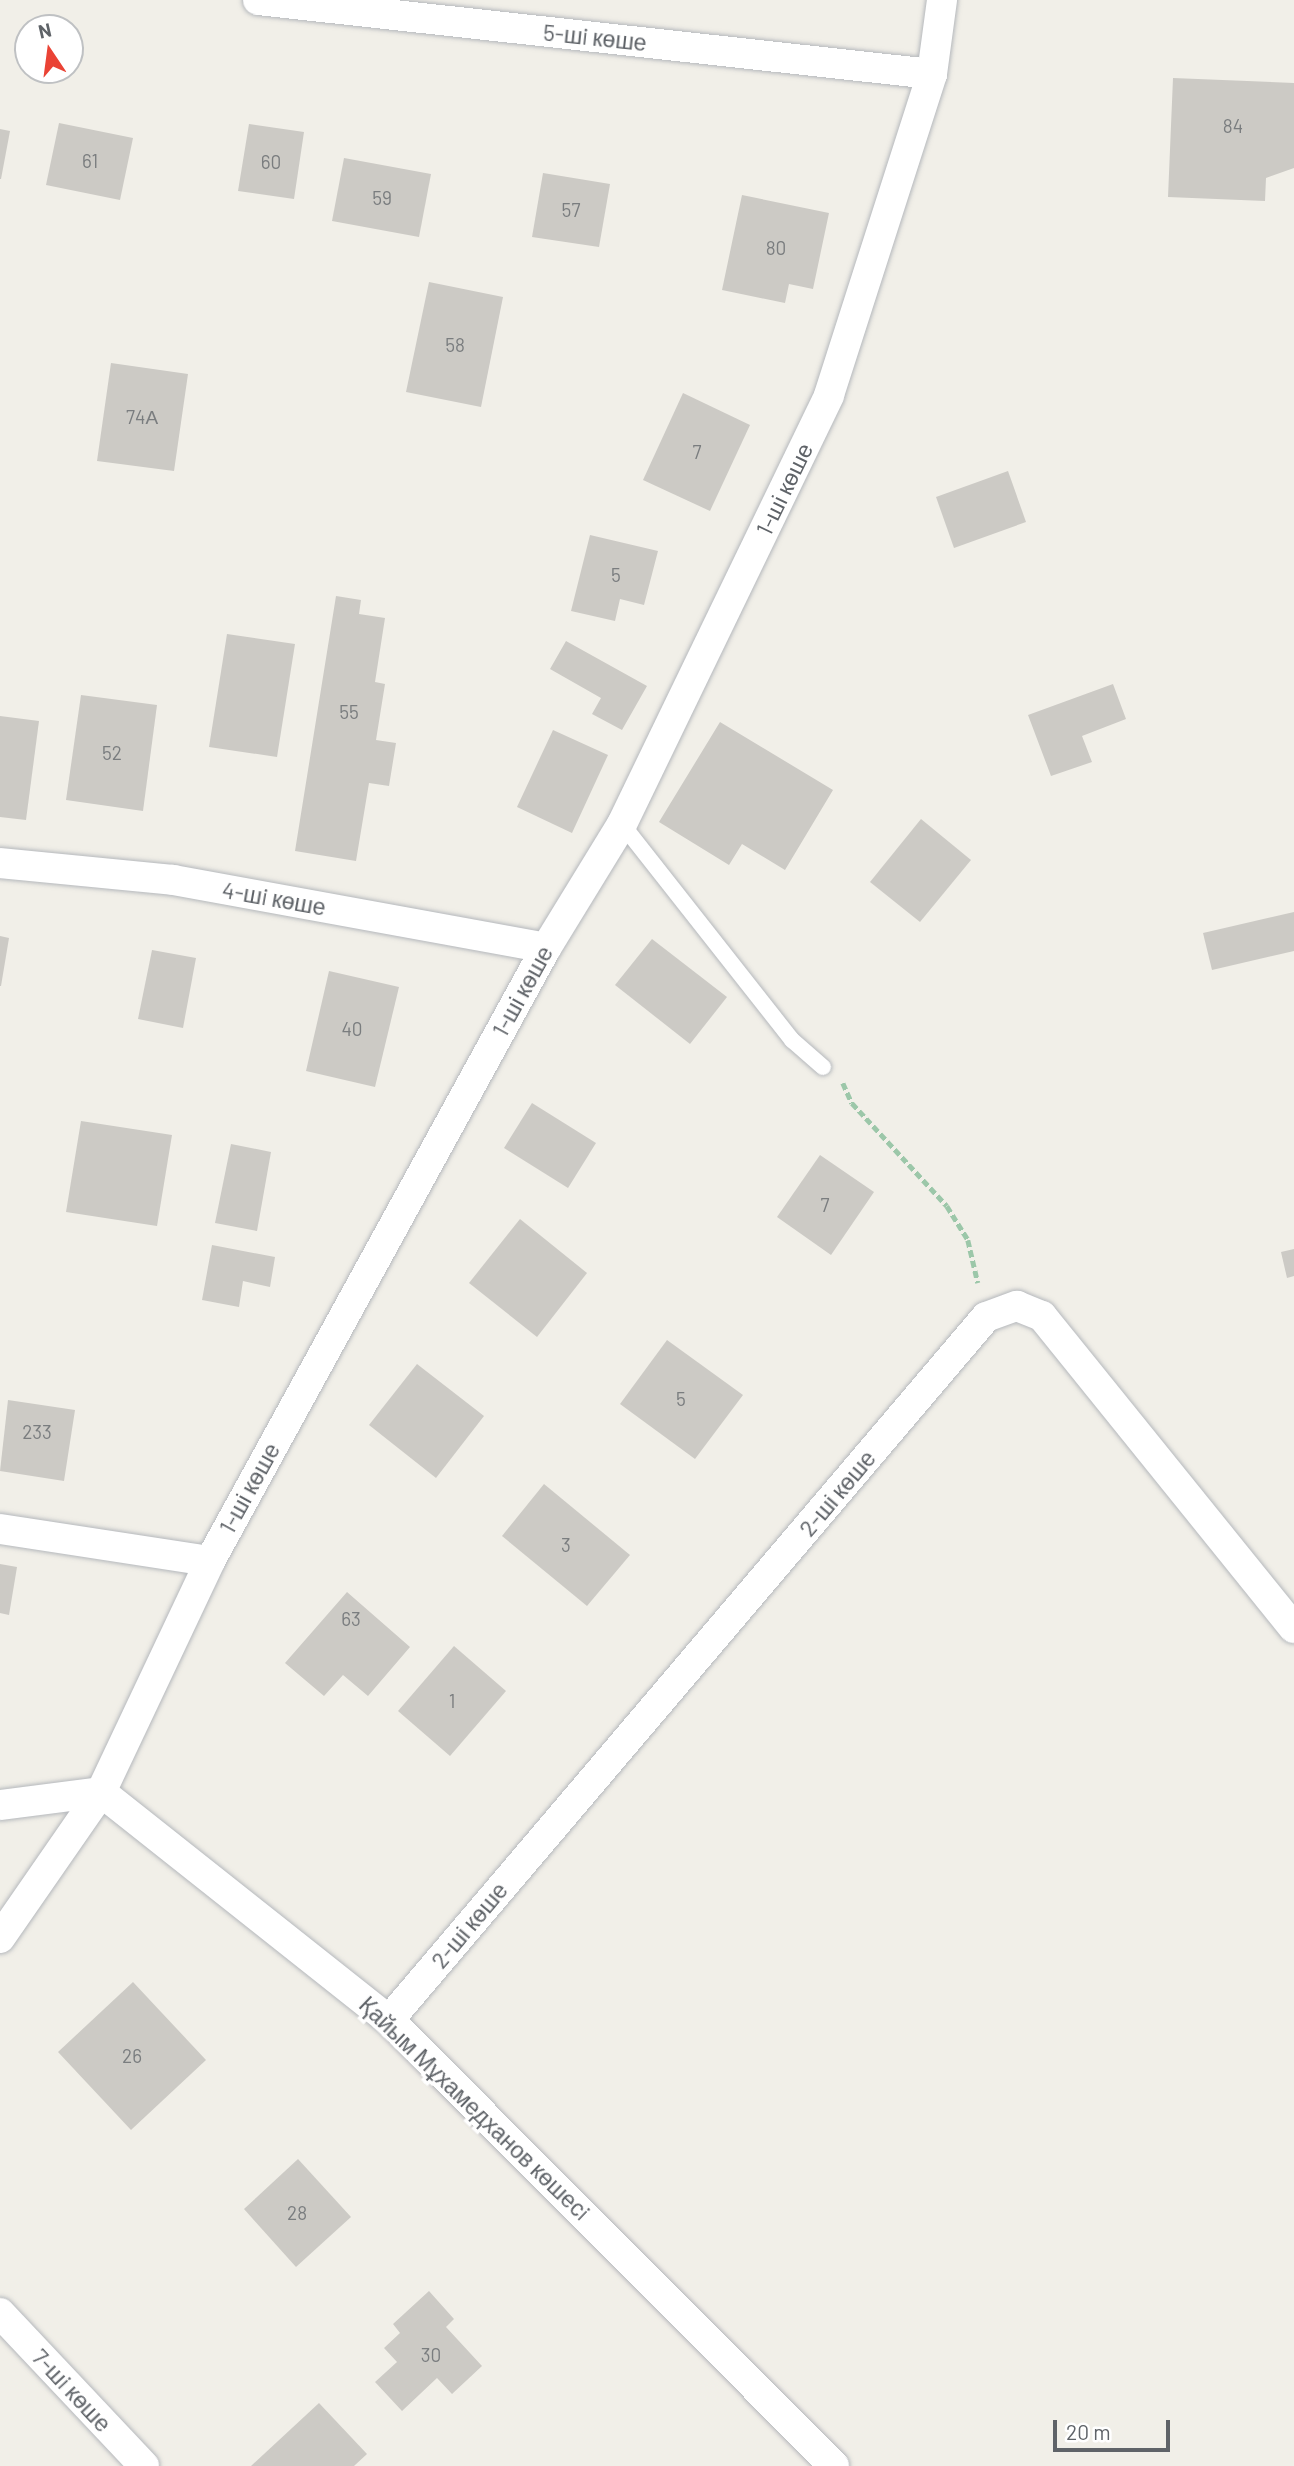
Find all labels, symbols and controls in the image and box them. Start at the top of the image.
north arrow [14,14,84,84]
text: N [36,17,53,43]
street label: 5-шi көше [542,18,648,56]
house number: 84 [1223,115,1243,137]
house number: 61 [82,150,98,172]
house number: 60 [261,151,281,173]
house number: 59 [372,187,392,209]
house number: 57 [562,199,580,221]
house number: 80 [766,237,786,259]
house number: 58 [445,334,465,356]
house number: 74А [126,406,158,428]
street label: 1-ші көше [750,438,818,540]
house number: 7 [693,441,701,463]
house number: 5 [611,564,621,586]
house number: 55 [339,701,359,723]
house number: 52 [102,742,122,764]
street label: 4-шi көше [220,875,328,921]
street label: 1-ші көше [486,941,558,1041]
house number: 40 [341,1018,363,1040]
house number: 7 [821,1194,829,1216]
house number: 5 [676,1388,686,1410]
house number: 233 [22,1421,52,1443]
street label: 1-ші көше [213,1438,285,1538]
street label: 2-ші көше [793,1444,881,1542]
house number: 3 [561,1534,571,1556]
house number: 63 [341,1608,361,1630]
house number: 1 [449,1690,455,1712]
street label: 2-ші көше [425,1876,513,1974]
street label: Қайым Мұхамедханов көшесi [354,1990,596,2226]
house number: 26 [122,2045,142,2067]
house number: 28 [287,2202,307,2224]
street label: 7-шi көше [27,2343,117,2437]
house number: 30 [421,2344,441,2366]
scale bar [1056,2406,1173,2450]
text: 20 m [1066,2419,1111,2444]

